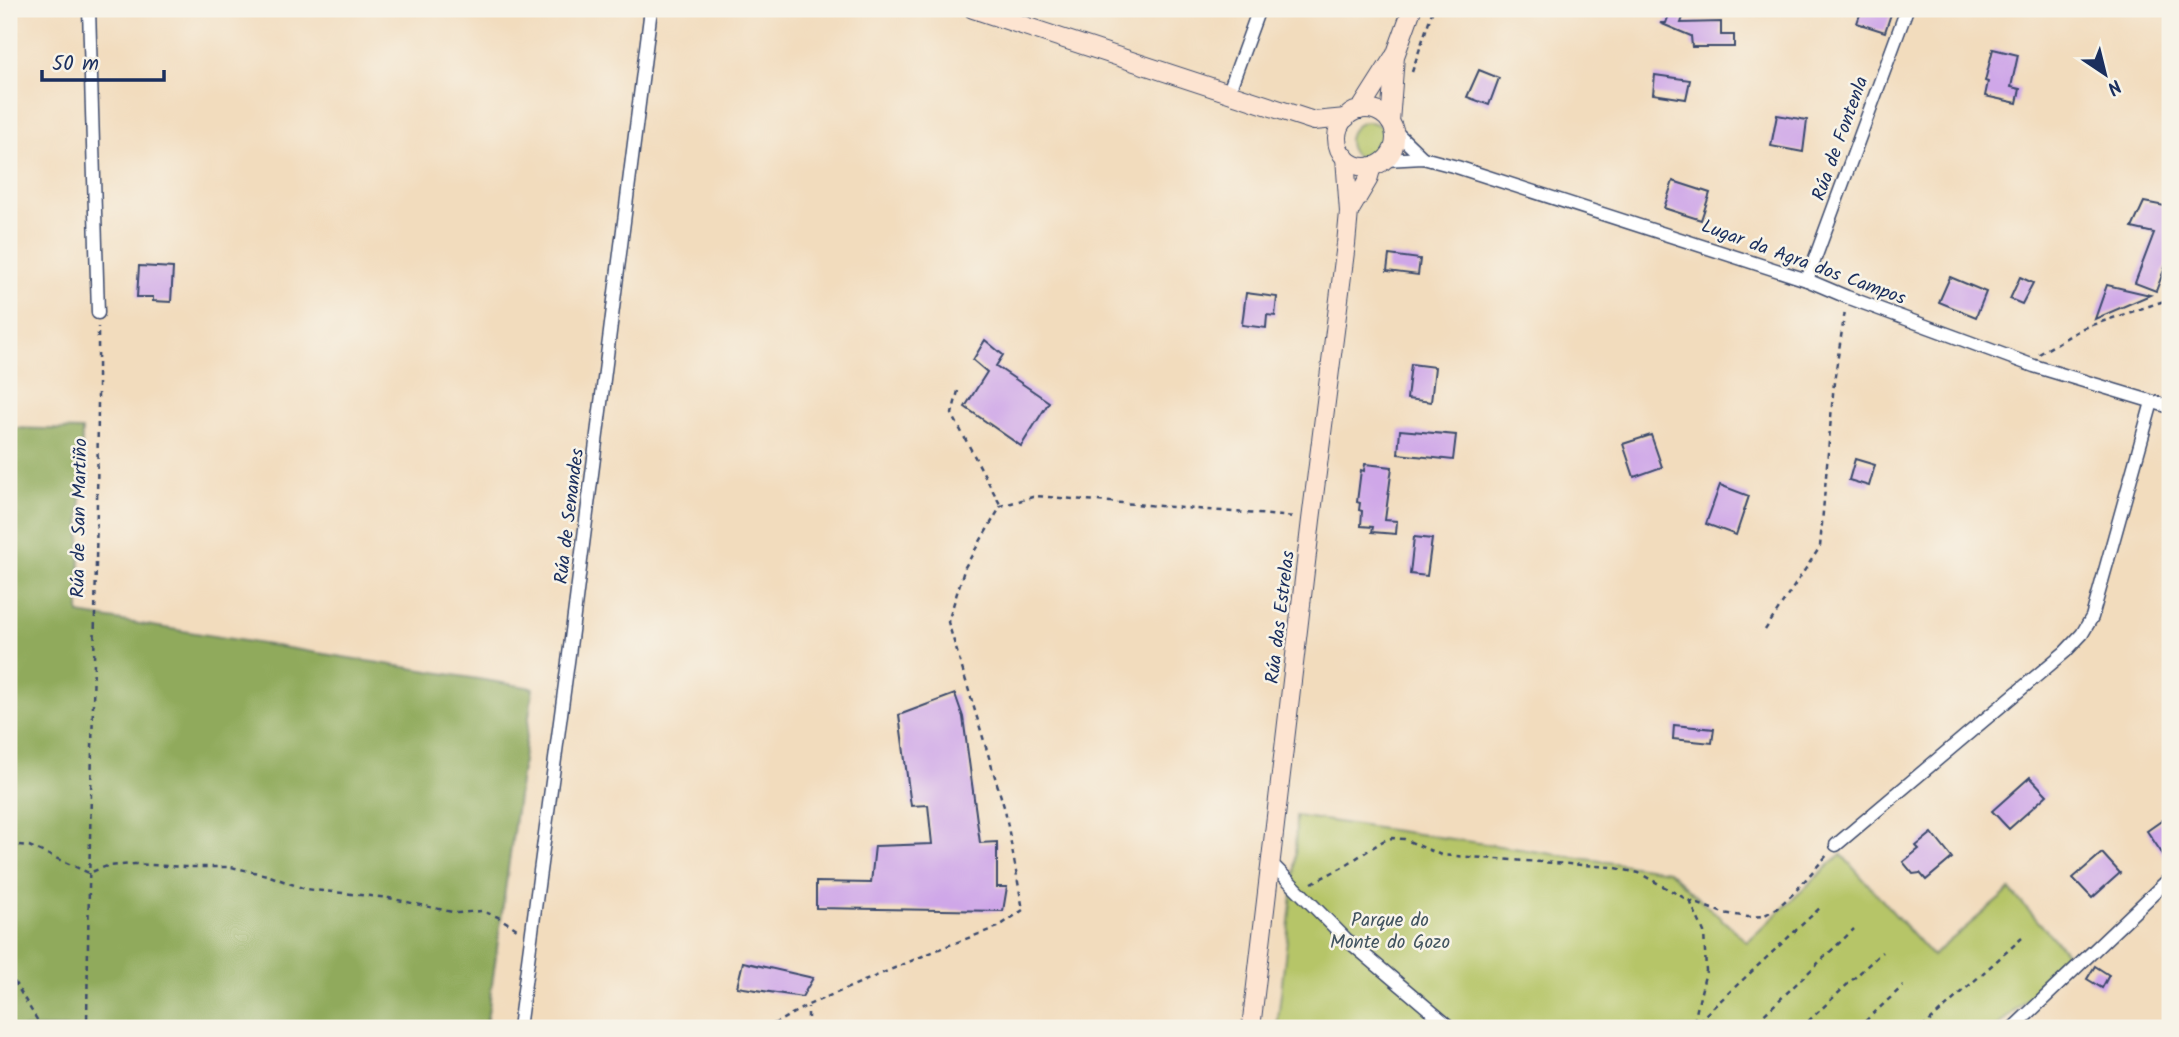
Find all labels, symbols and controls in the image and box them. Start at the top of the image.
scale bar [42,38,164,82]
north arrow [2070,38,2140,108]
text: 50 m [52,48,99,81]
text: N [2100,71,2127,102]
street label: Rúa de Fontenla [1804,72,1877,205]
street label: Lugar da Agra dos Campos [1697,212,1910,314]
street label: Rúa de San Martiño [64,438,96,598]
street label: Rúa de Senandes [547,447,593,586]
street label: Rúa das Estrelas [1258,549,1304,686]
park label: Parque do Monte do Gozo [1330,906,1450,958]

